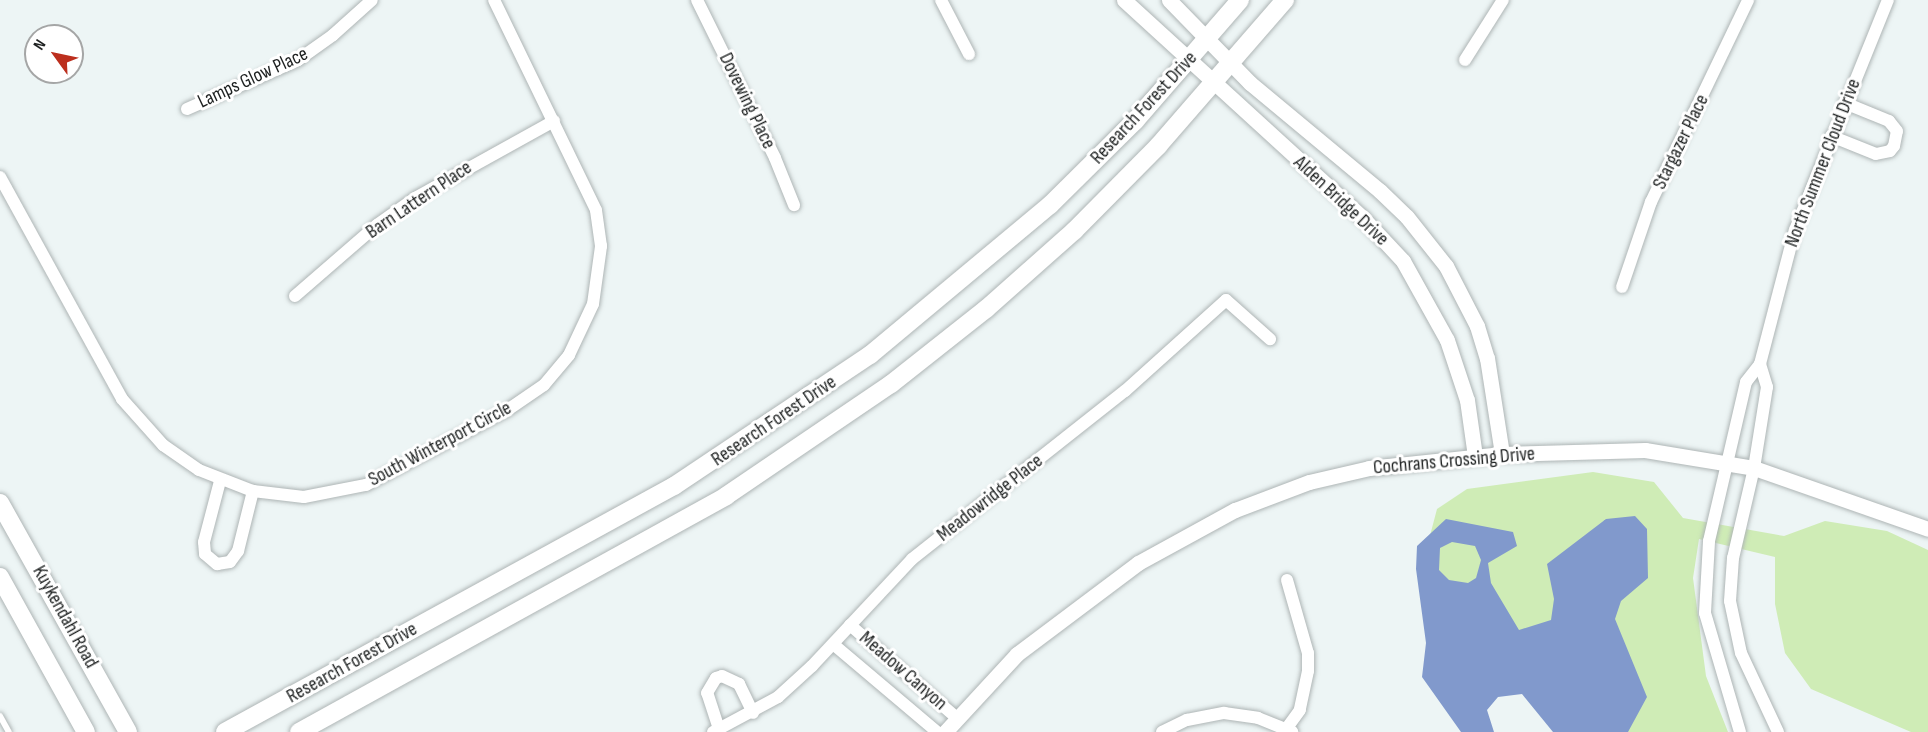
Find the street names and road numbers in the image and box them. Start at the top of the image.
street label: Lamps Glow Place [194,42,312,114]
street label: Research Forest Drive [1086,47,1202,169]
street label: Dovewing Place [713,49,781,153]
street label: North Summer Cloud Drive [1780,75,1866,251]
street label: Stargazer Place [1648,91,1714,193]
street label: Alden Bridge Drive [1288,151,1394,251]
street label: Barn Lattern Place [361,156,477,244]
street label: Research Forest Drive [707,370,841,472]
street label: South Winterport Circle [364,396,516,492]
street label: Cochrans Crossing Drive [1372,442,1536,480]
street label: Meadowridge Place [932,449,1048,547]
street label: Kuykendahl Road [27,561,103,673]
street label: Research Forest Drive [283,617,421,709]
street label: Meadow Canyon [854,626,952,716]

